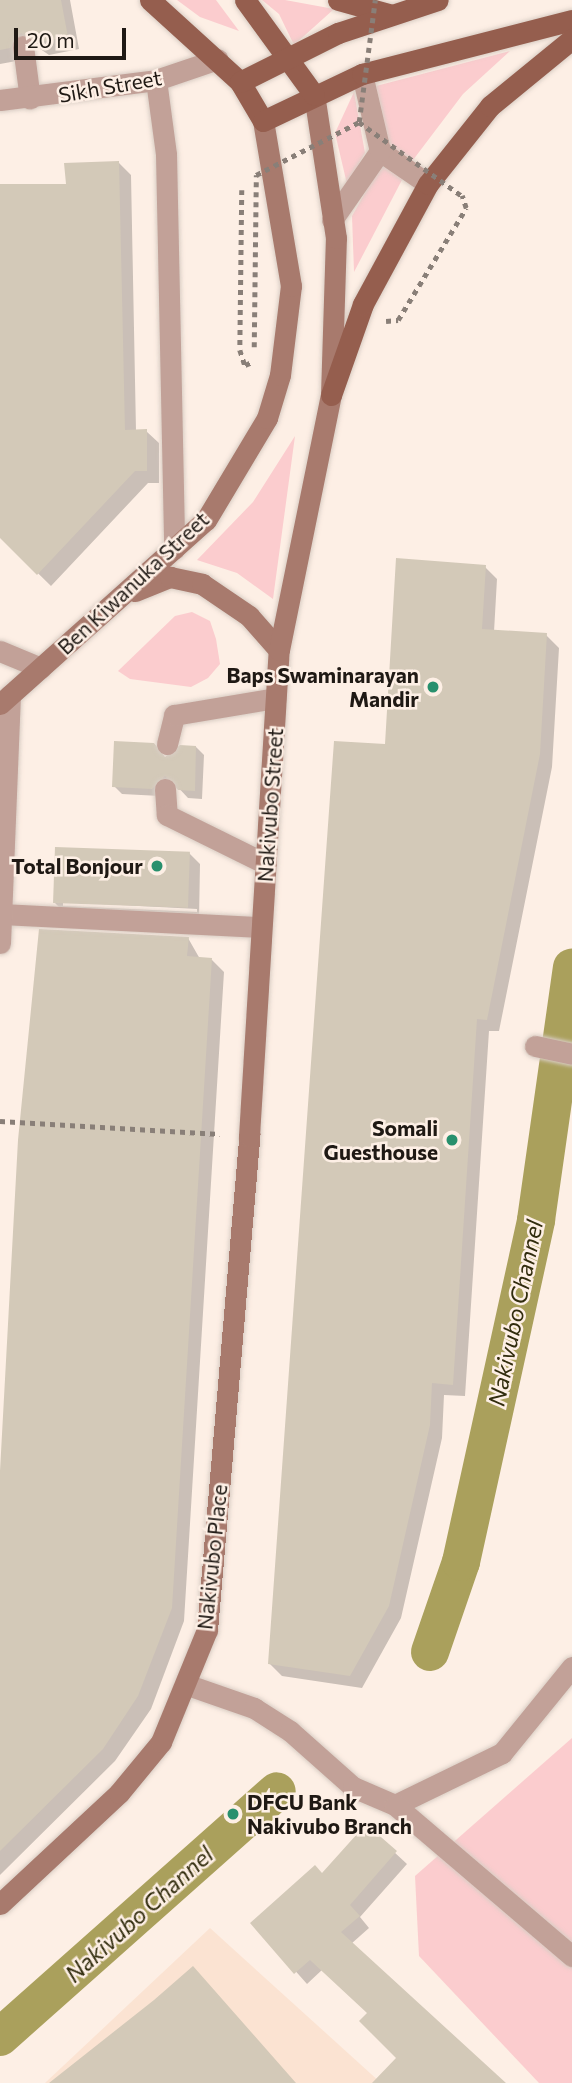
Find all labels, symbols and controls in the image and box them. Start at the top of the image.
scale bar [18,14,130,58]
text: 20 m [27,27,75,52]
street label: Sikh Street [56,65,164,107]
street label: Ben Kiwanuka Street [52,507,214,659]
place label: Baps Swaminarayan Mandir [226,662,419,712]
marker: Baps Swaminarayan Mandir [425,679,441,695]
street label: Nakivubo Street [252,727,288,883]
place label: Total Bonjour [11,853,143,879]
marker: Total Bonjour [149,858,165,874]
place label: Somali Guesthouse [324,1115,438,1165]
marker: Somali Guesthouse [444,1132,460,1148]
water label: Nakivubo Channel [482,1217,548,1409]
street label: Nakivubo Place [192,1483,232,1631]
place label: DFCU Bank Nakivubo Branch [247,1789,412,1839]
marker: DFCU Bank Nakivubo Branch [225,1806,241,1822]
water label: Nakivubo Channel [59,1840,219,1988]

